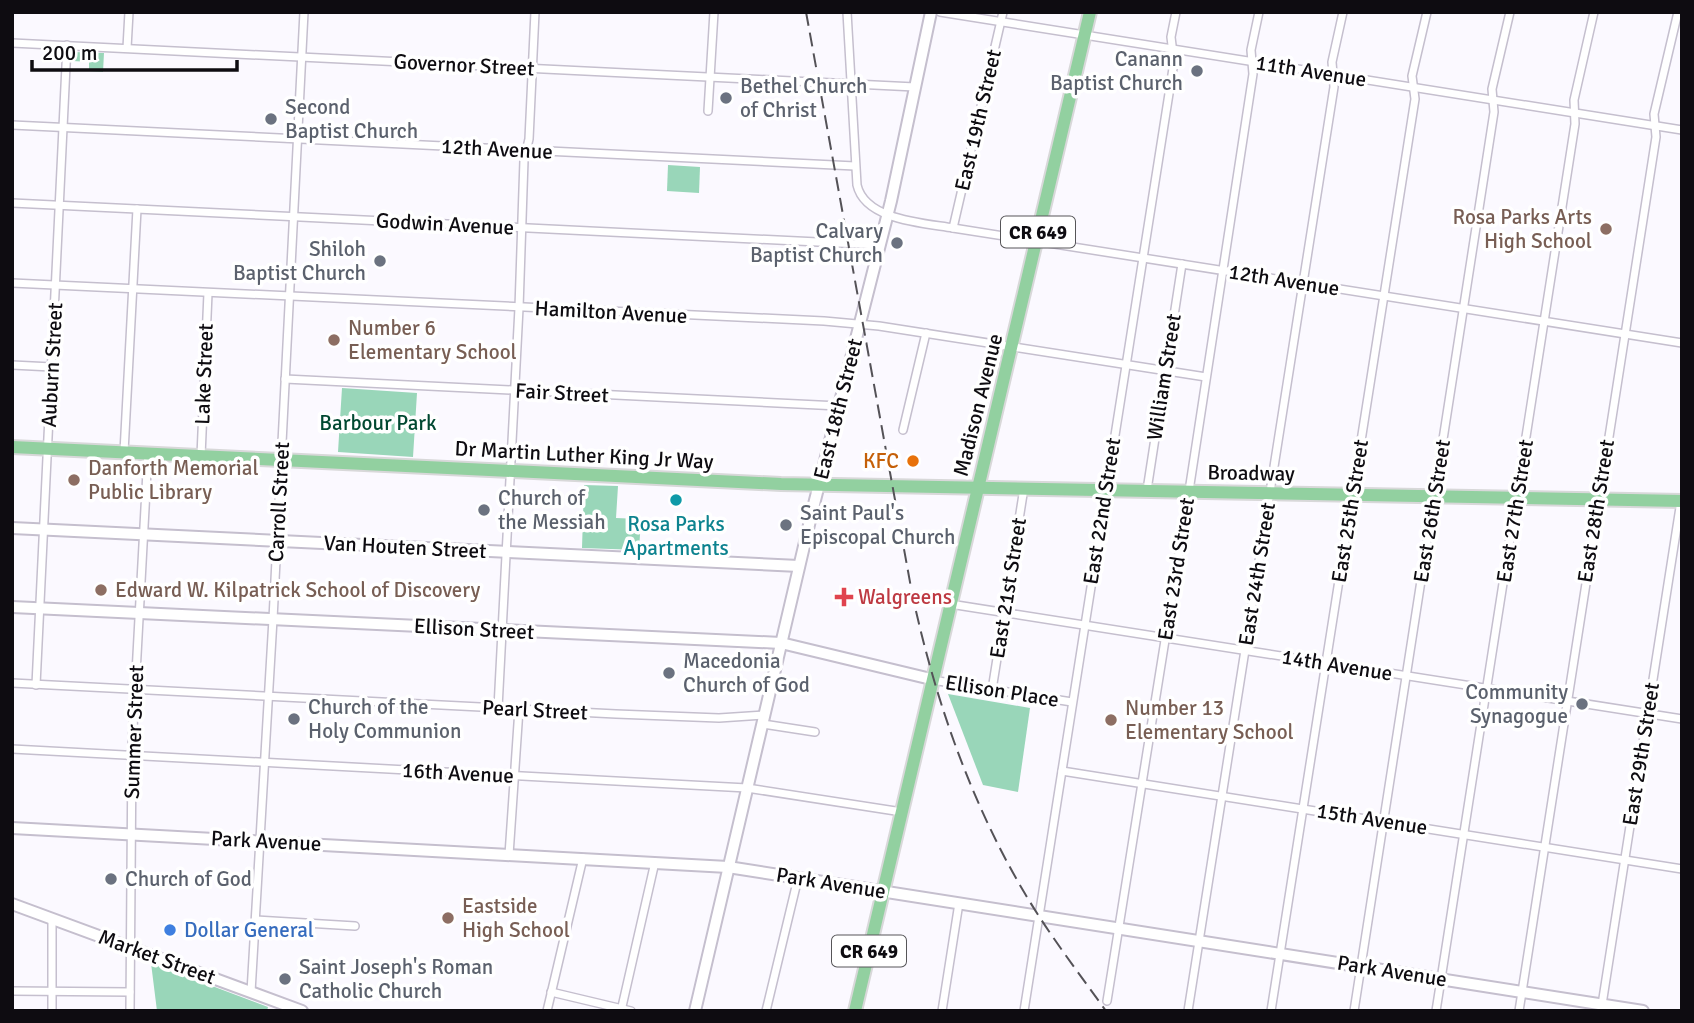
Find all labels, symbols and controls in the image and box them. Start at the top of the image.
scale bar [32,28,236,72]
text: 200 m [42,40,97,66]
place label: Canann Baptist Church [1050,46,1183,96]
street label: East 19th Street [949,47,1007,193]
street label: Governor Street [393,48,535,82]
street label: 11th Avenue [1254,49,1368,93]
marker: Canann Baptist Church [1189,63,1205,79]
place label: Bethel Church of Christ [740,73,868,123]
marker: Bethel Church of Christ [718,90,734,106]
place label: Second Baptist Church [285,94,418,144]
marker: Second Baptist Church [263,111,279,127]
street label: 12th Avenue [441,133,553,165]
place label: Rosa Parks Arts High School [1453,204,1592,254]
street label: Godwin Avenue [375,207,515,241]
road number: CR 649 [1001,216,1075,248]
place label: Calvary Baptist Church [750,218,883,268]
marker: Rosa Parks Arts High School [1598,221,1614,237]
marker: Calvary Baptist Church [889,235,905,251]
place label: Shiloh Baptist Church [233,236,366,286]
marker: Shiloh Baptist Church [372,253,388,269]
street label: 12th Avenue [1227,258,1341,302]
street label: Hamilton Avenue [534,295,688,329]
street label: Auburn Street [36,302,68,428]
street label: William Street [1141,312,1187,442]
place label: Number 6 Elementary School [348,315,517,365]
street label: Lake Street [189,323,219,425]
street label: Madison Avenue [948,331,1008,479]
marker: Number 6 Elementary School [326,332,342,348]
street label: East 18th Street [808,336,868,482]
street label: Fair Street [515,378,609,408]
park label: Barbour Park [319,410,437,436]
street label: Dr Martin Luther King Jr Way [454,435,714,475]
street label: East 22nd Street [1078,436,1126,586]
street label: East 25th Street [1326,438,1374,584]
street label: East 26th Street [1408,438,1456,584]
street label: East 27th Street [1491,438,1539,584]
street label: East 28th Street [1572,438,1620,584]
street label: Carroll Street [263,441,295,563]
place label: KFC [863,448,899,474]
marker: KFC [905,453,921,469]
place label: Danforth Memorial Public Library [88,455,259,505]
street label: Broadway [1207,459,1295,487]
marker: Danforth Memorial Public Library [66,472,82,488]
place label: Church of the Messiah [498,485,606,535]
marker: Rosa Parks Apartments [668,492,684,508]
street label: East 23rd Street [1152,496,1200,642]
place label: Saint Paul's Episcopal Church [800,500,955,550]
street label: East 24th Street [1233,501,1281,647]
marker: Church of the Messiah [476,502,492,518]
place label: Rosa Parks Apartments [623,511,729,561]
street label: East 21st Street [984,516,1032,660]
marker: Saint Paul's Episcopal Church [778,517,794,533]
street label: Van Houten Street [323,530,487,564]
place label: Edward W. Kilpatrick School of Discovery [115,577,481,603]
marker: Edward W. Kilpatrick School of Discovery [93,582,109,598]
place label: Walgreens [858,584,952,610]
marker: Walgreens [836,589,852,605]
street label: Ellison Street [413,613,535,645]
street label: 14th Avenue [1280,643,1394,687]
place label: Macedonia Church of God [683,648,810,698]
street label: Summer Street [119,664,149,800]
marker: Macedonia Church of God [661,665,677,681]
street label: Ellison Place [943,669,1061,713]
place label: Community Synagogue [1465,679,1568,729]
street label: East 29th Street [1617,681,1665,827]
place label: Church of the Holy Communion [308,694,461,744]
street label: Pearl Street [482,694,588,726]
place label: Number 13 Elementary School [1125,695,1294,745]
marker: Community Synagogue [1574,696,1590,712]
marker: Church of the Holy Communion [286,711,302,727]
marker: Number 13 Elementary School [1103,712,1119,728]
street label: 16th Avenue [402,757,514,789]
street label: 15th Avenue [1315,797,1429,841]
street label: Park Avenue [210,825,322,857]
street label: Park Avenue [774,862,888,904]
place label: Church of God [125,866,252,892]
marker: Church of God [103,871,119,887]
place label: Eastside High School [462,893,570,943]
marker: Eastside High School [440,910,456,926]
place label: Dollar General [184,917,314,943]
marker: Dollar General [162,922,178,938]
street label: Market Street [95,924,219,990]
road number: CR 649 [832,936,906,967]
street label: Park Avenue [1335,950,1449,992]
place label: Saint Joseph's Roman Catholic Church [299,954,493,1004]
marker: Saint Joseph's Roman Catholic Church [277,971,293,987]

